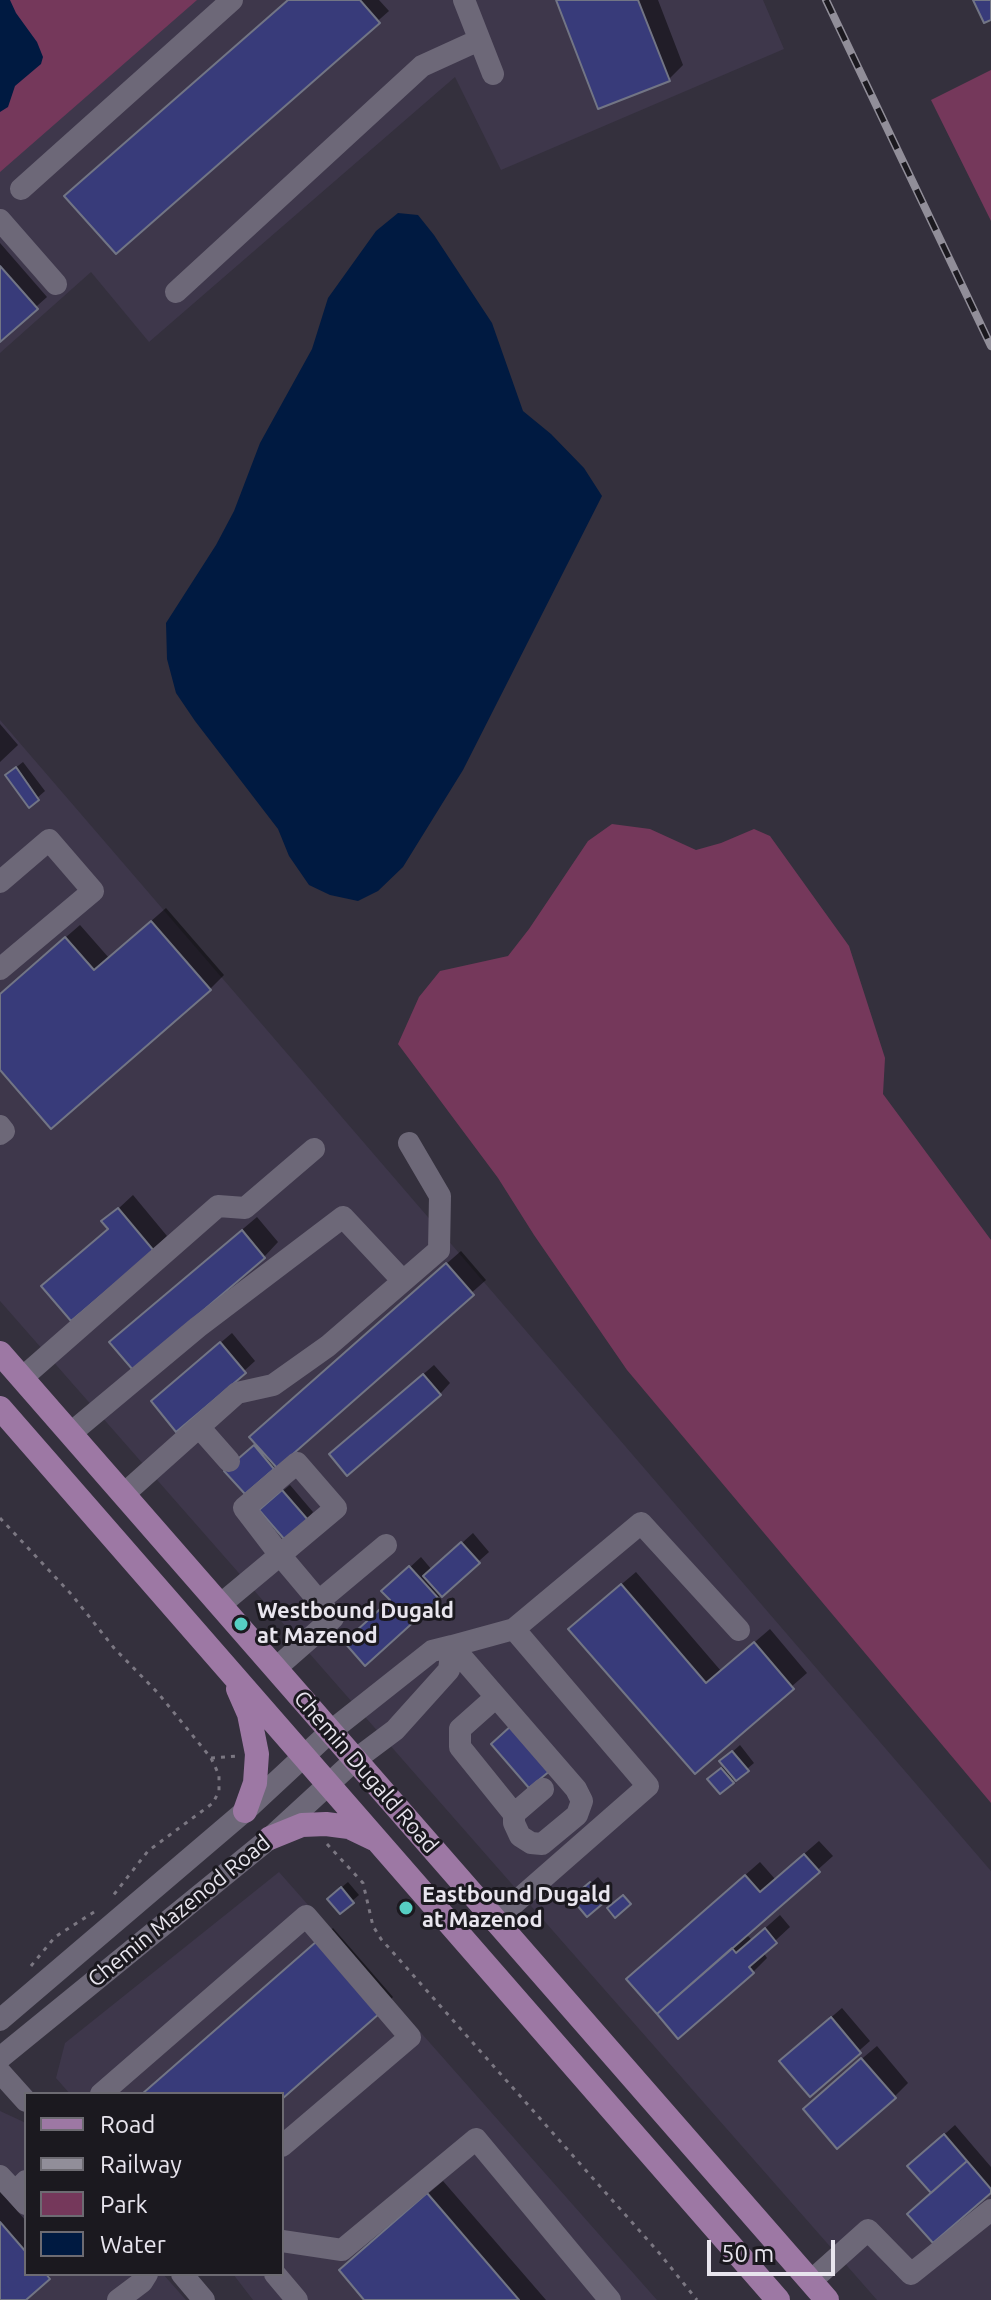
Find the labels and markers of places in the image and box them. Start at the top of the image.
place label: Westbound Dugald at Mazenod [257,1598,454,1650]
marker: Westbound Dugald at Mazenod [232,1615,250,1633]
place label: Eastbound Dugald at Mazenod [422,1882,611,1934]
marker: Eastbound Dugald at Mazenod [397,1899,415,1917]

